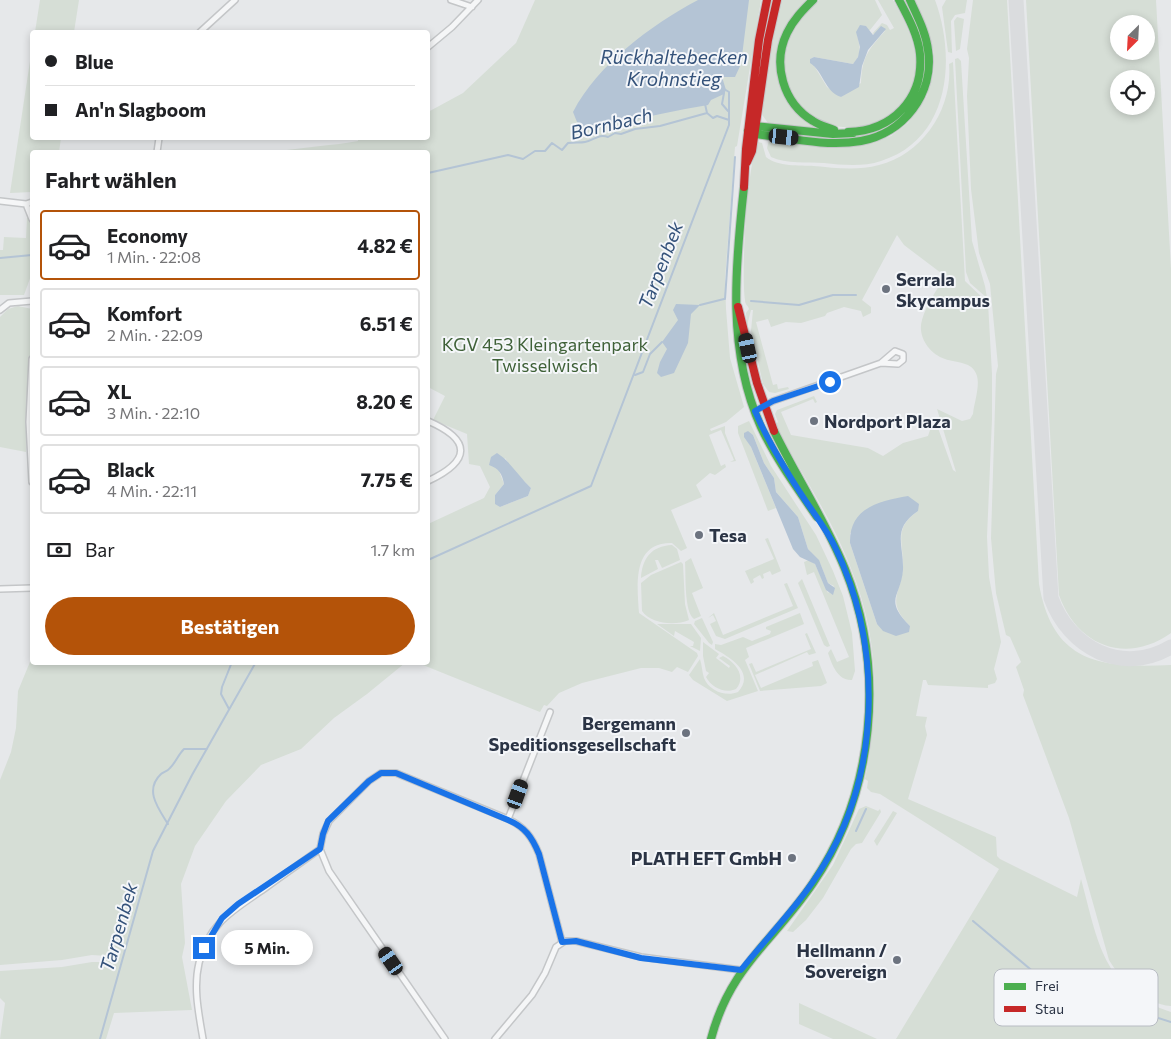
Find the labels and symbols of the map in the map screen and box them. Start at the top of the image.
north arrow [1110,15,1155,60]
water label: Rückhaltebecken Krohnstieg [600,45,748,90]
water label: Bornbach [568,102,654,144]
car [768,128,799,146]
water label: Tarpenbek [633,217,687,312]
place label: Serrala Skycampus [896,268,990,311]
marker: Serrala Skycampus [880,283,892,295]
car [737,332,758,364]
park label: KGV 453 Kleingartenpark Twisselwisch [442,333,649,376]
route start [819,371,841,393]
place label: Nordport Plaza [824,410,951,432]
marker: Nordport Plaza [808,415,820,427]
place label: Tesa [709,524,747,546]
marker: Tesa [693,529,705,541]
place label: Bergemann Speditionsgesellschaft [488,712,676,755]
marker: Bergemann Speditionsgesellschaft [680,727,692,739]
car [505,777,530,811]
place label: PLATH EFT GmbH [631,847,782,869]
marker: PLATH EFT GmbH [786,852,798,864]
water label: Tarpenbek [94,879,142,974]
callout: 5 Min. [222,930,314,966]
route end [193,937,215,959]
place label: Hellmann / Sovereign [797,939,887,982]
car [376,944,405,978]
marker: Hellmann / Sovereign [891,954,903,966]
legend [994,969,1158,1026]
text: Frei [1035,977,1059,994]
text: Stau [1035,1000,1064,1017]

